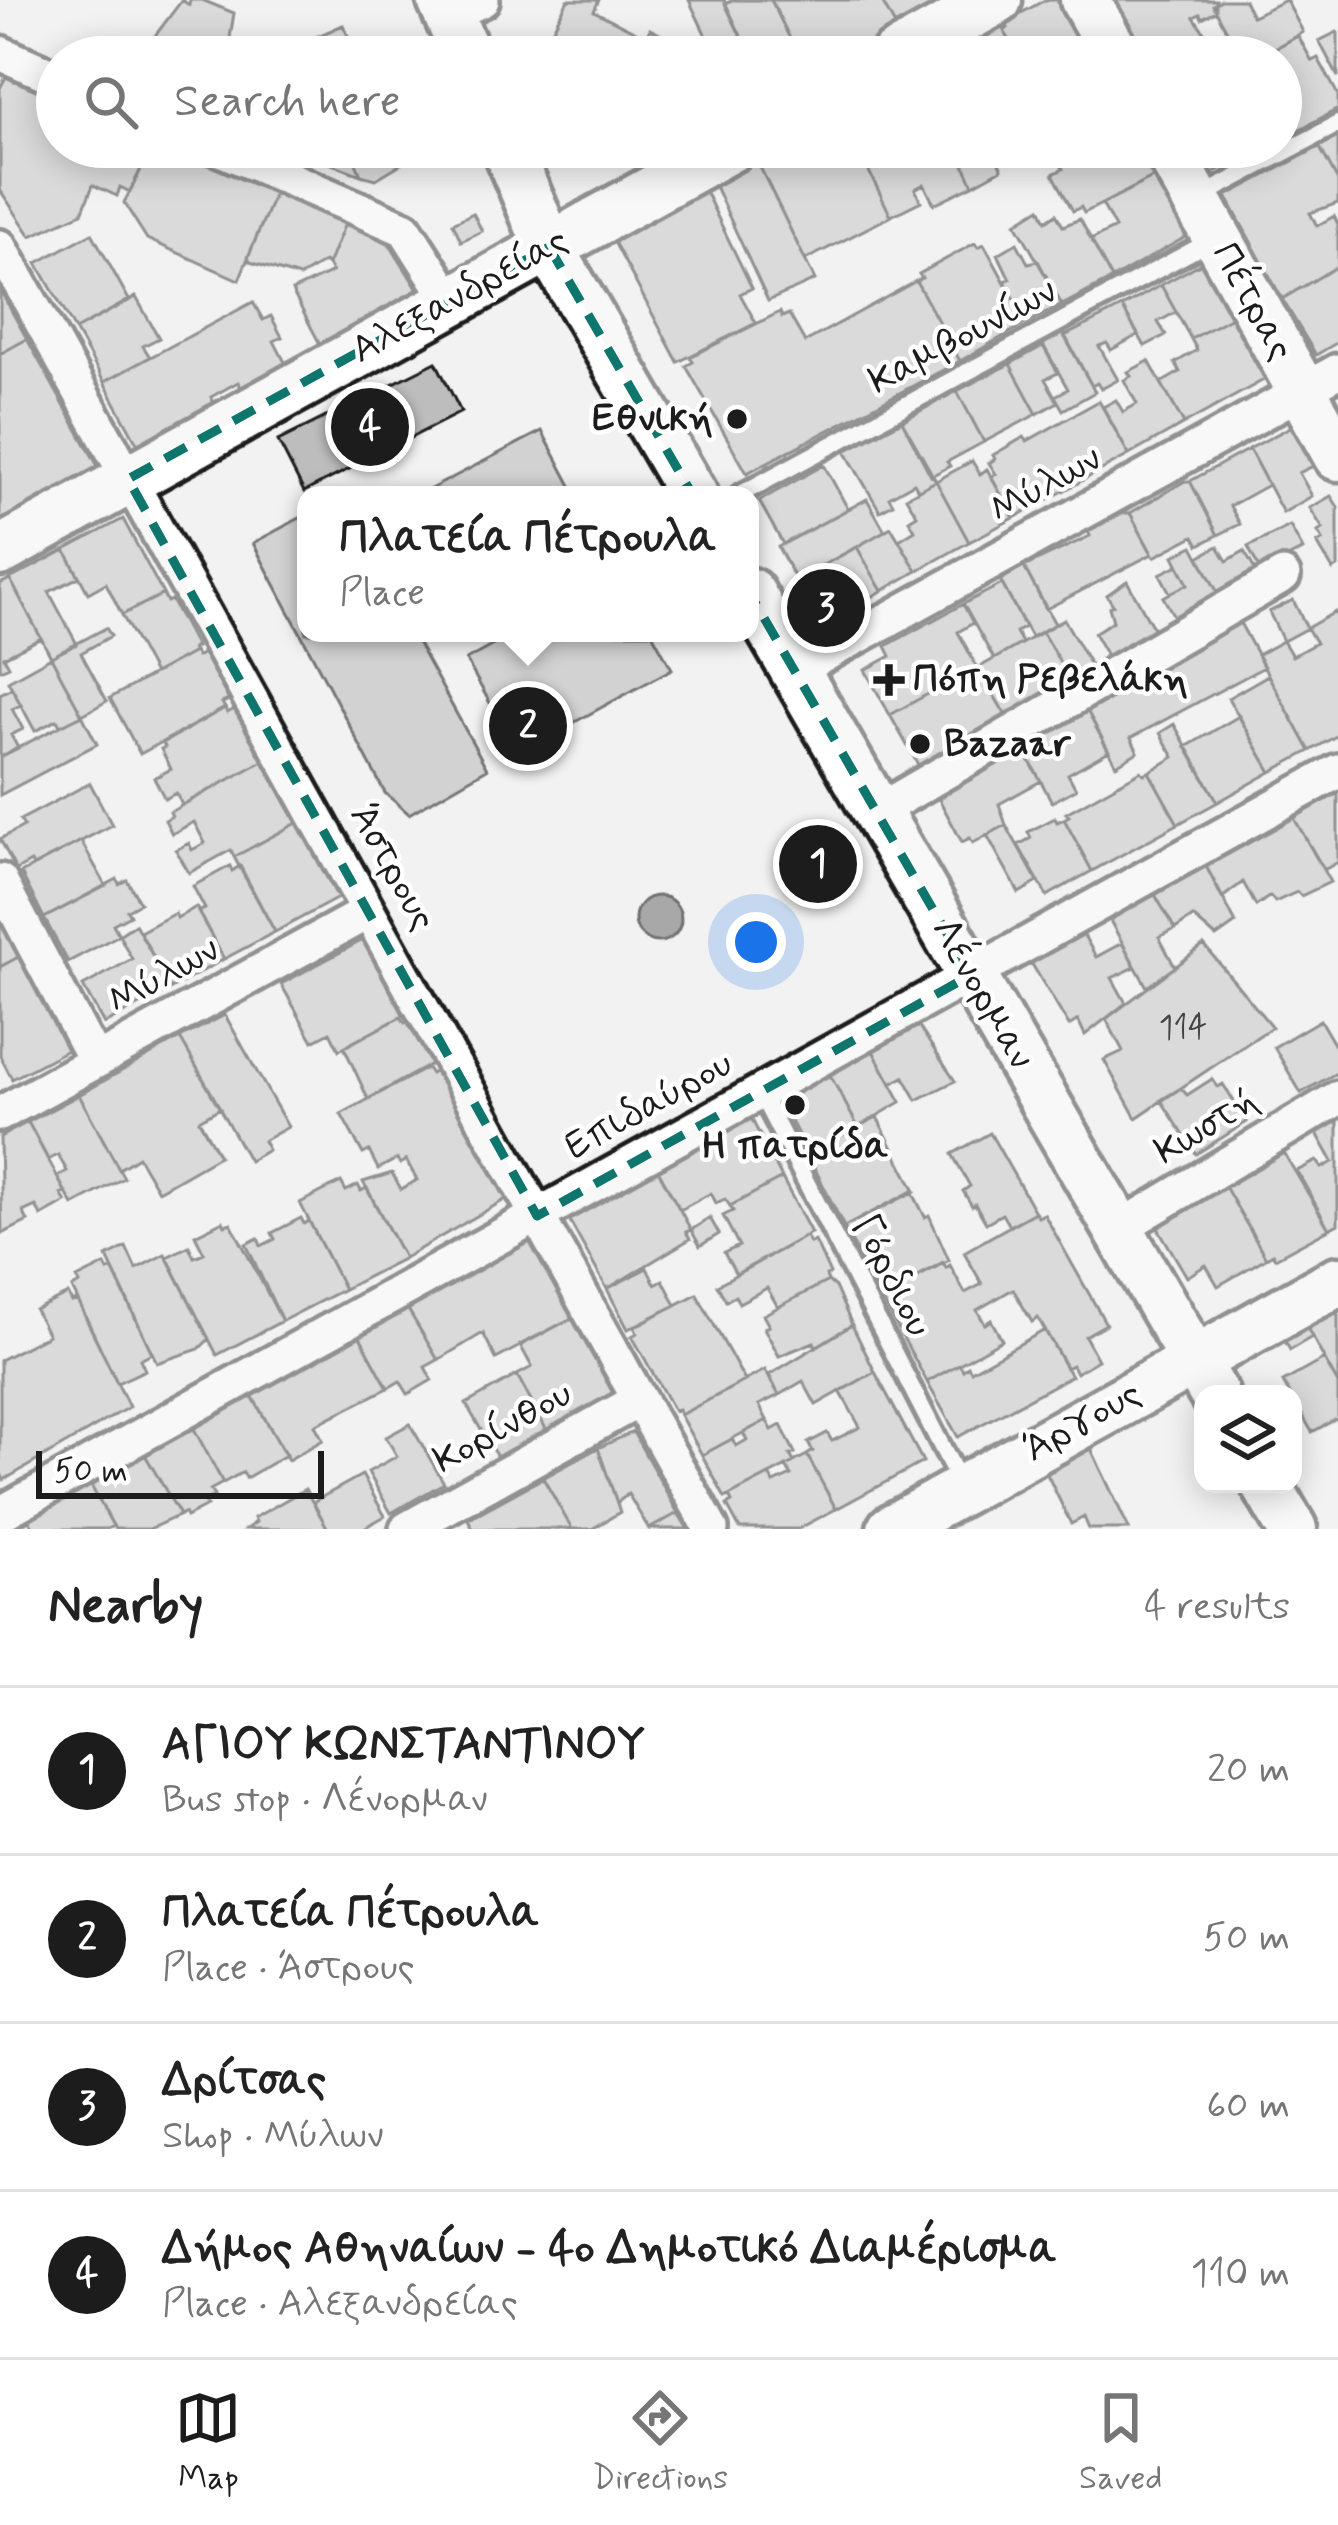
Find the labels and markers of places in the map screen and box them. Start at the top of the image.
pin: 4 [331,382,409,472]
place label: Εθνική [592,394,713,445]
marker: Εθνική [724,406,750,432]
pin: 3 [787,563,865,653]
place label: Πόπη Ρεβελάκη [913,655,1188,706]
marker: Πόπη Ρεβελάκη [876,667,902,693]
pin: 2 [489,681,567,771]
place label: Bazaar [944,719,1071,770]
marker: Bazaar [907,731,933,757]
pin: 1 [779,819,857,909]
marker: Η πατρίδα [782,1092,808,1118]
place label: Η πατρίδα [701,1122,889,1173]

